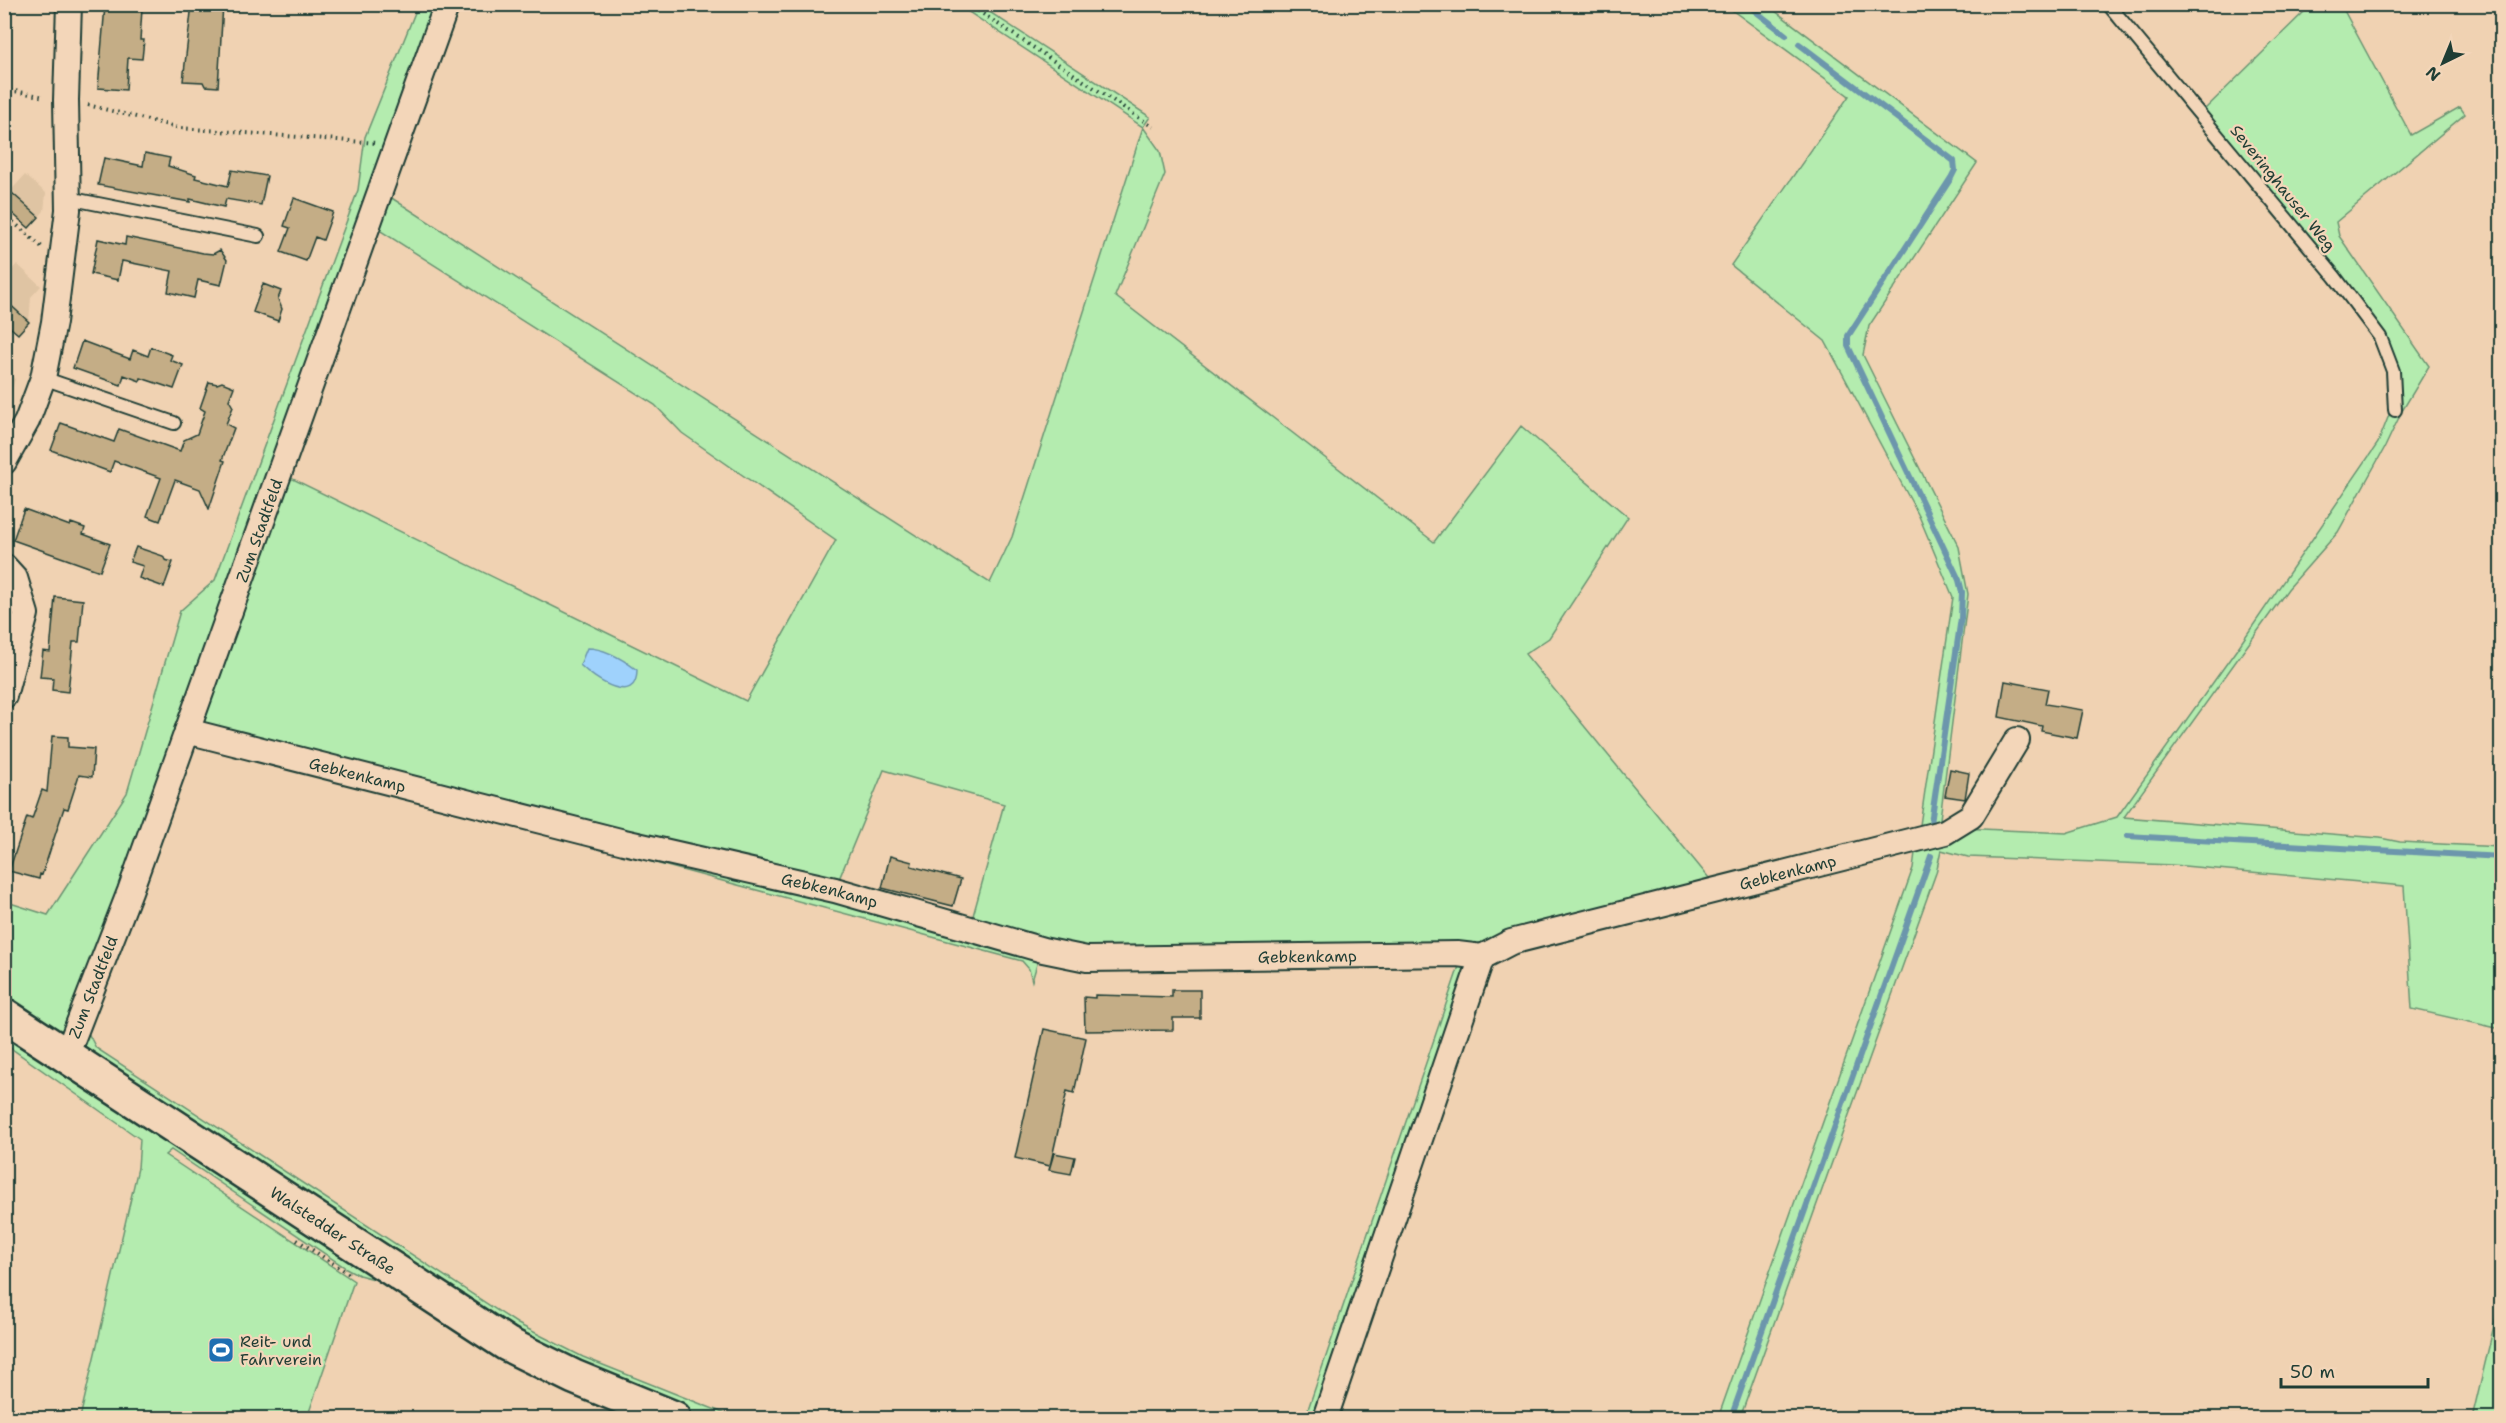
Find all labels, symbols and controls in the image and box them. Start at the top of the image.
north arrow [2413,33,2473,93]
text: N [2421,62,2445,86]
street label: Severinghauser Weg [2226,121,2341,256]
street label: Zum Stadtfeld [231,476,287,585]
street label: Gebkenkamp [307,752,408,797]
street label: Gebkenkamp [1737,850,1838,894]
street label: Gebkenkamp [779,868,880,912]
street label: Zum Stadtfeld [63,933,122,1041]
street label: Gebkenkamp [1258,945,1357,967]
street label: Walstedder Straße [266,1181,400,1279]
place label: Reit- und Fahrverein [240,1331,322,1370]
sports icon: Reit- und Fahrverein [206,1335,236,1365]
scale bar [2281,1351,2428,1389]
text: 50 m [2290,1360,2335,1384]

